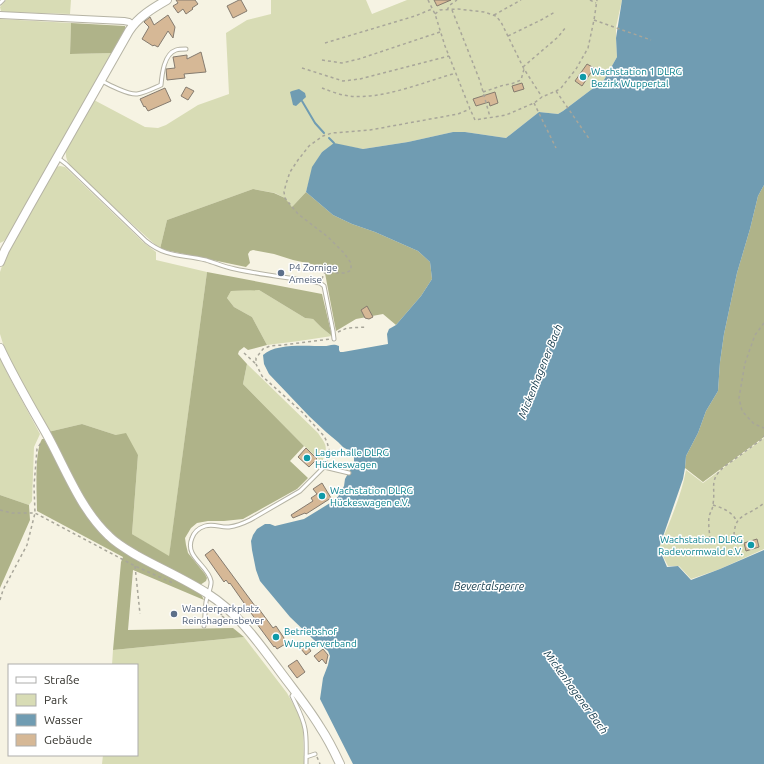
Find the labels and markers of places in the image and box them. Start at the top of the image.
place label: Wachstation 1 DLRG Bezirk Wuppertal [591,66,682,89]
marker: Wachstation 1 DLRG Bezirk Wuppertal [578,72,588,82]
place label: P4 Zornige Ameise [289,262,338,285]
marker: P4 Zornige Ameise [276,268,286,278]
place label: Lagerhalle DLRG Hückeswagen [315,447,389,470]
marker: Lagerhalle DLRG Hückeswagen [302,453,312,463]
place label: Wachstation DLRG Hückeswagen e.V. [330,485,413,508]
marker: Wachstation DLRG Hückeswagen e.V. [317,491,327,501]
place label: Wachstation DLRG Radevormwald e.V. [658,534,743,557]
marker: Wachstation DLRG Radevormwald e.V. [746,540,756,550]
place label: Wanderparkplatz Reinshagensbever [182,603,264,626]
marker: Wanderparkplatz Reinshagensbever [169,609,179,619]
place label: Betriebshof Wupperverband [284,626,357,649]
marker: Betriebshof Wupperverband [271,632,281,642]

